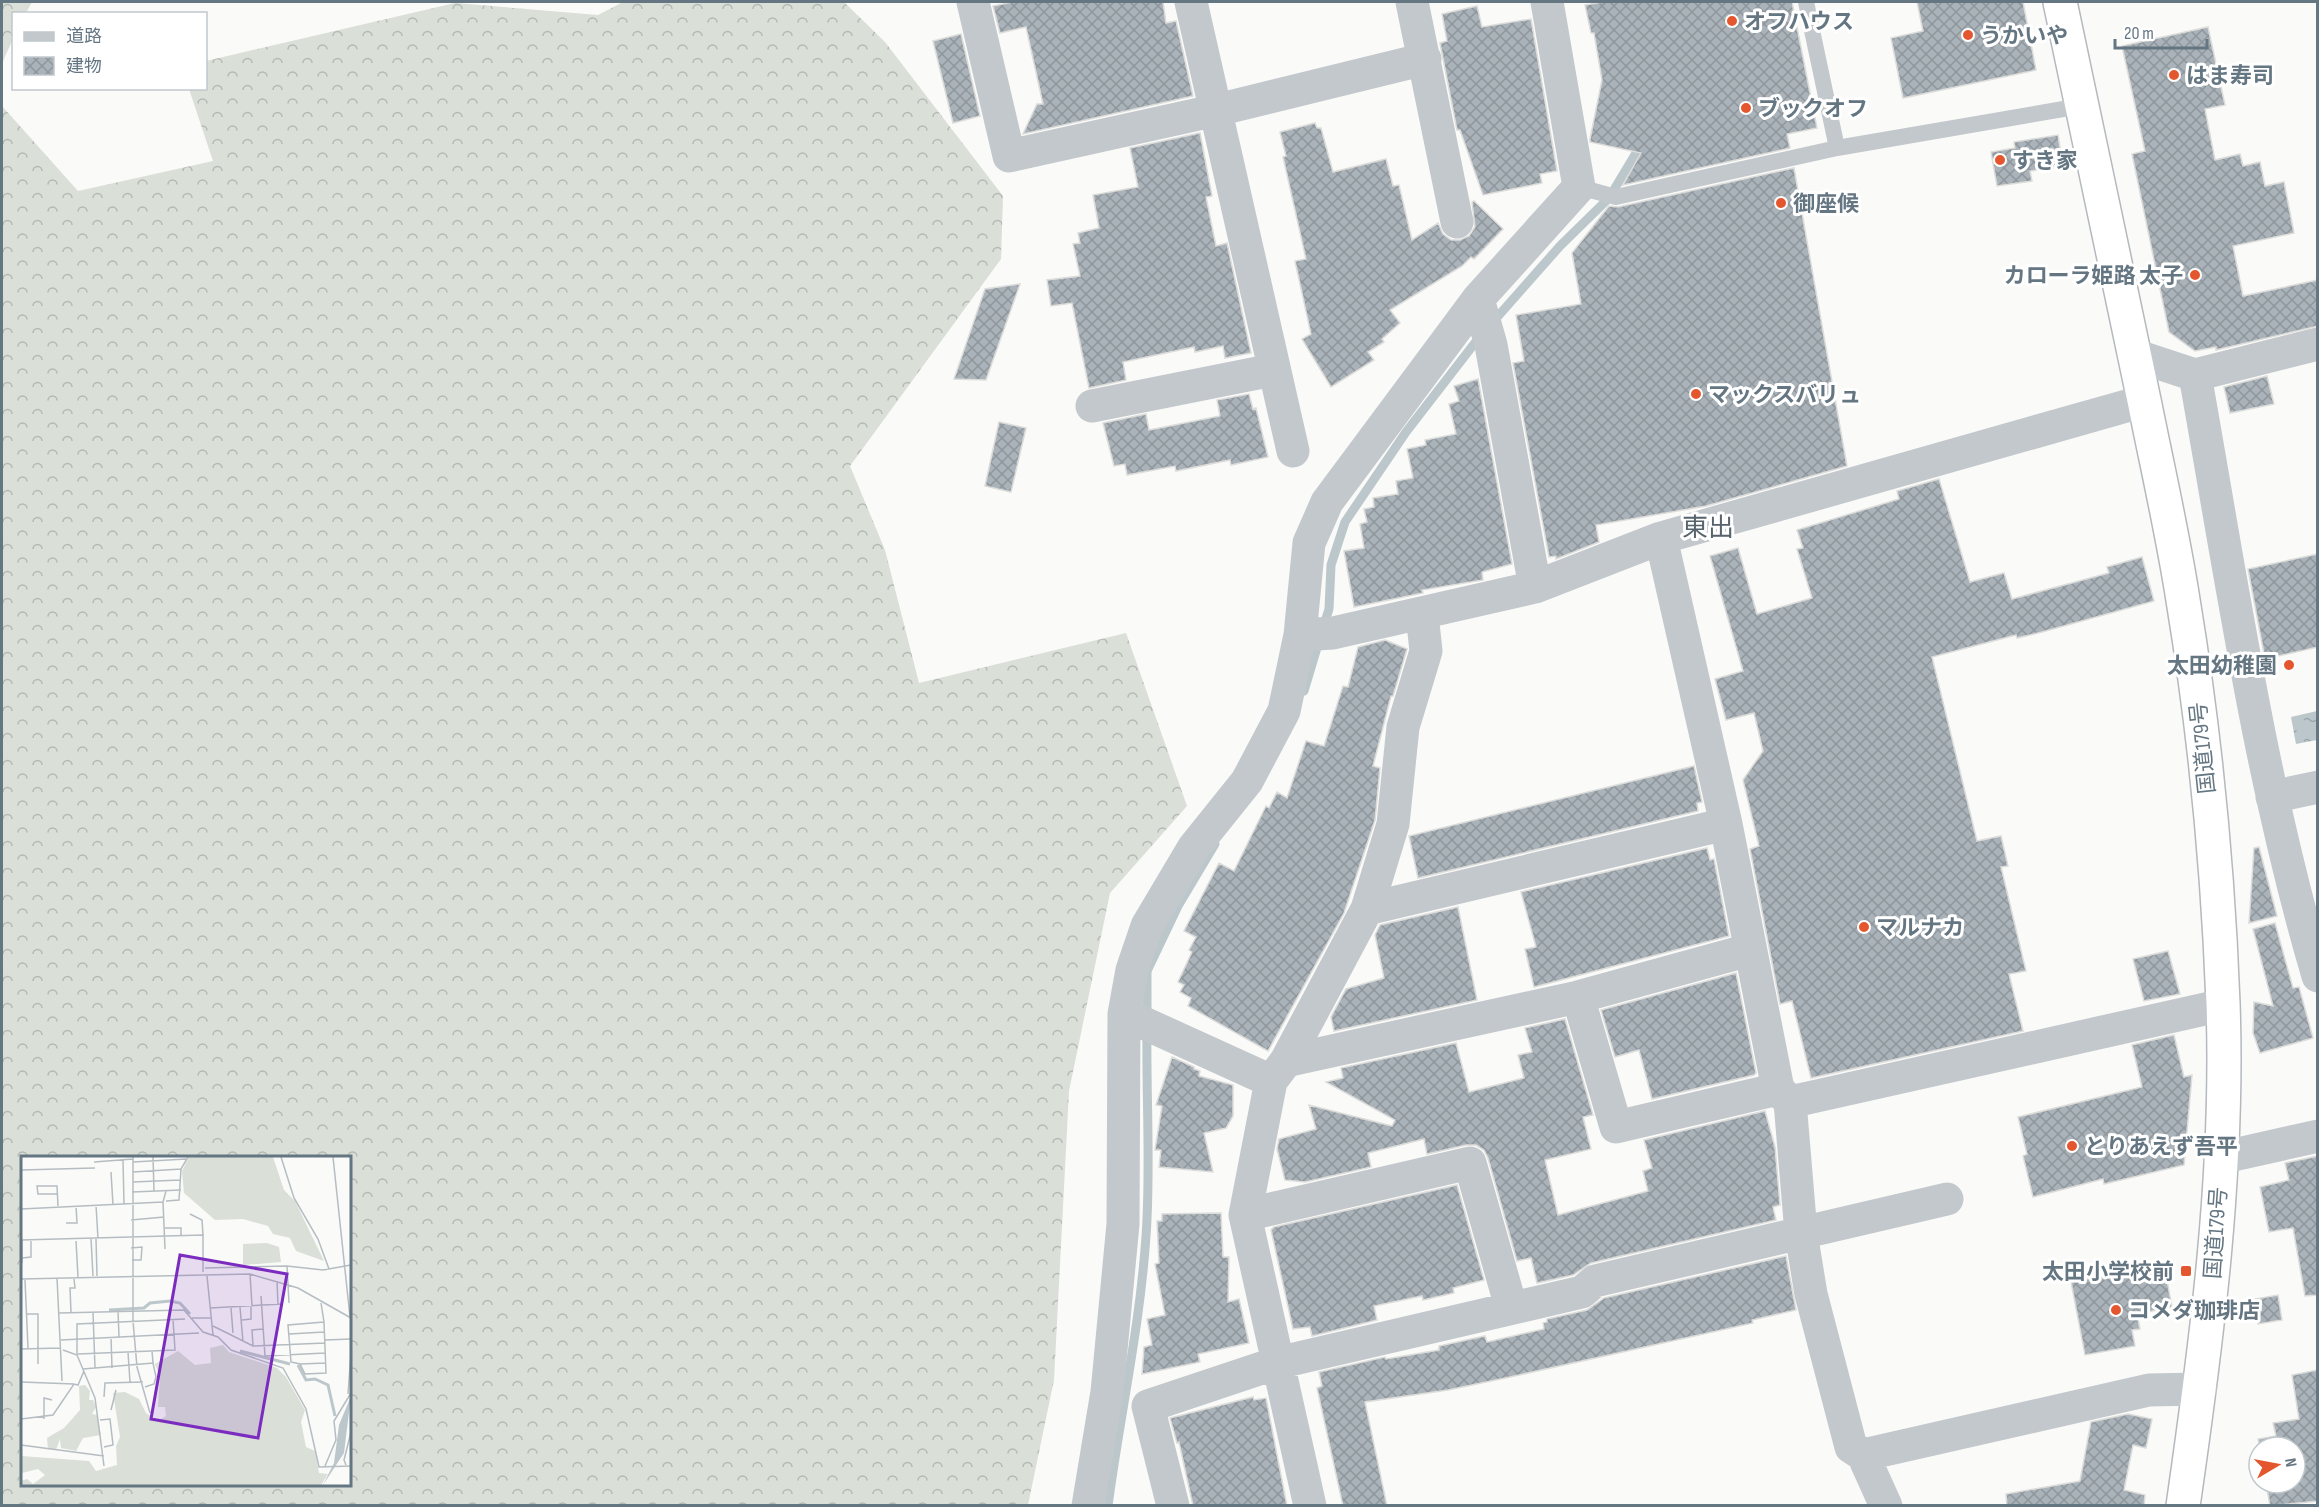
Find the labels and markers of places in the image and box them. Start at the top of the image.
place label: オフハウス [1744,9,1854,36]
marker: オフハウス [1725,14,1739,28]
place label: うかいや [1980,23,2068,50]
marker: うかいや [1961,28,1975,42]
place label: はま寿司 [2186,63,2274,90]
marker: はま寿司 [2167,68,2181,82]
place label: ブックオフ [1758,96,1868,123]
marker: ブックオフ [1739,101,1753,115]
place label: すき家 [2012,148,2078,175]
marker: すき家 [1993,153,2007,167]
place label: 御座候 [1793,191,1859,218]
marker: 御座候 [1774,196,1788,210]
place label: カローラ姫路 太子 [2004,263,2183,290]
marker: カローラ姫路 太子 [2188,268,2202,282]
place label: マックスバリュ [1708,382,1861,409]
marker: マックスバリュ [1689,387,1703,401]
place label: 太田幼稚園 [2167,653,2277,680]
marker: 太田幼稚園 [2282,658,2296,672]
place label: マルナカ [1876,915,1964,942]
marker: マルナカ [1857,920,1871,934]
place label: とりあえず吾平 [2084,1134,2238,1161]
marker: とりあえず吾平 [2065,1139,2079,1153]
place label: 太田小学校前 [2042,1259,2174,1286]
marker: 太田小学校前 [2179,1264,2193,1278]
place label: コメダ珈琲店 [2128,1298,2260,1325]
marker: コメダ珈琲店 [2109,1303,2123,1317]

